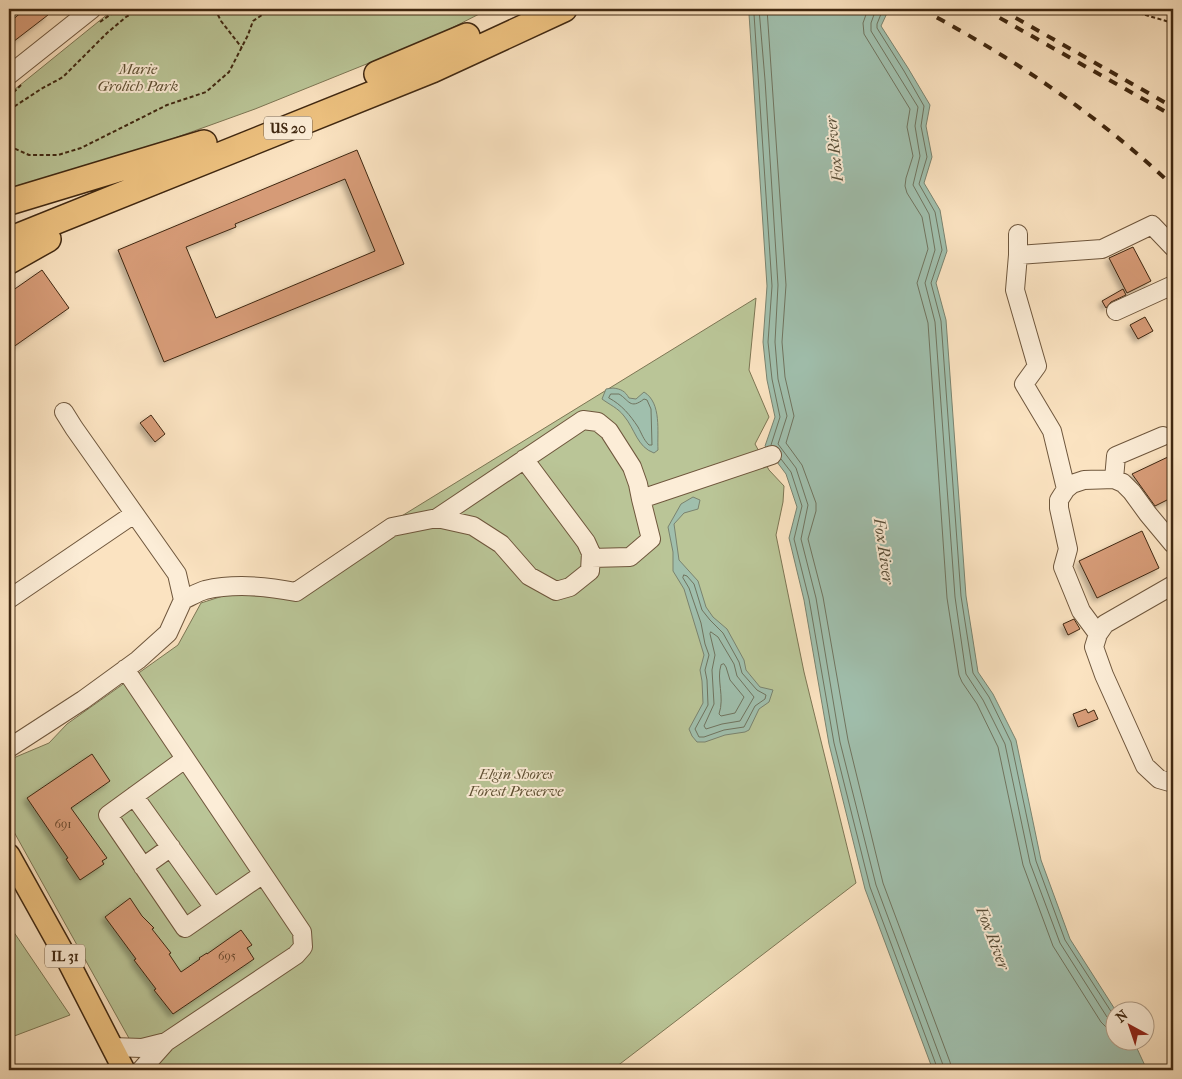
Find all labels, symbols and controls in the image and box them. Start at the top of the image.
park label: Marie Grolich Park [98,60,179,95]
water label: Fox River [821,113,847,184]
road number: US 20 [264,116,312,140]
water label: Fox River [870,516,898,587]
park label: Elgin Shores Forest Preserve [468,765,564,800]
house number: 691 [54,817,72,831]
water label: Fox River [972,903,1014,974]
road number: IL 31 [45,944,85,968]
house number: 695 [218,949,236,963]
north arrow [1104,1002,1154,1052]
text: N [1112,1006,1132,1026]

